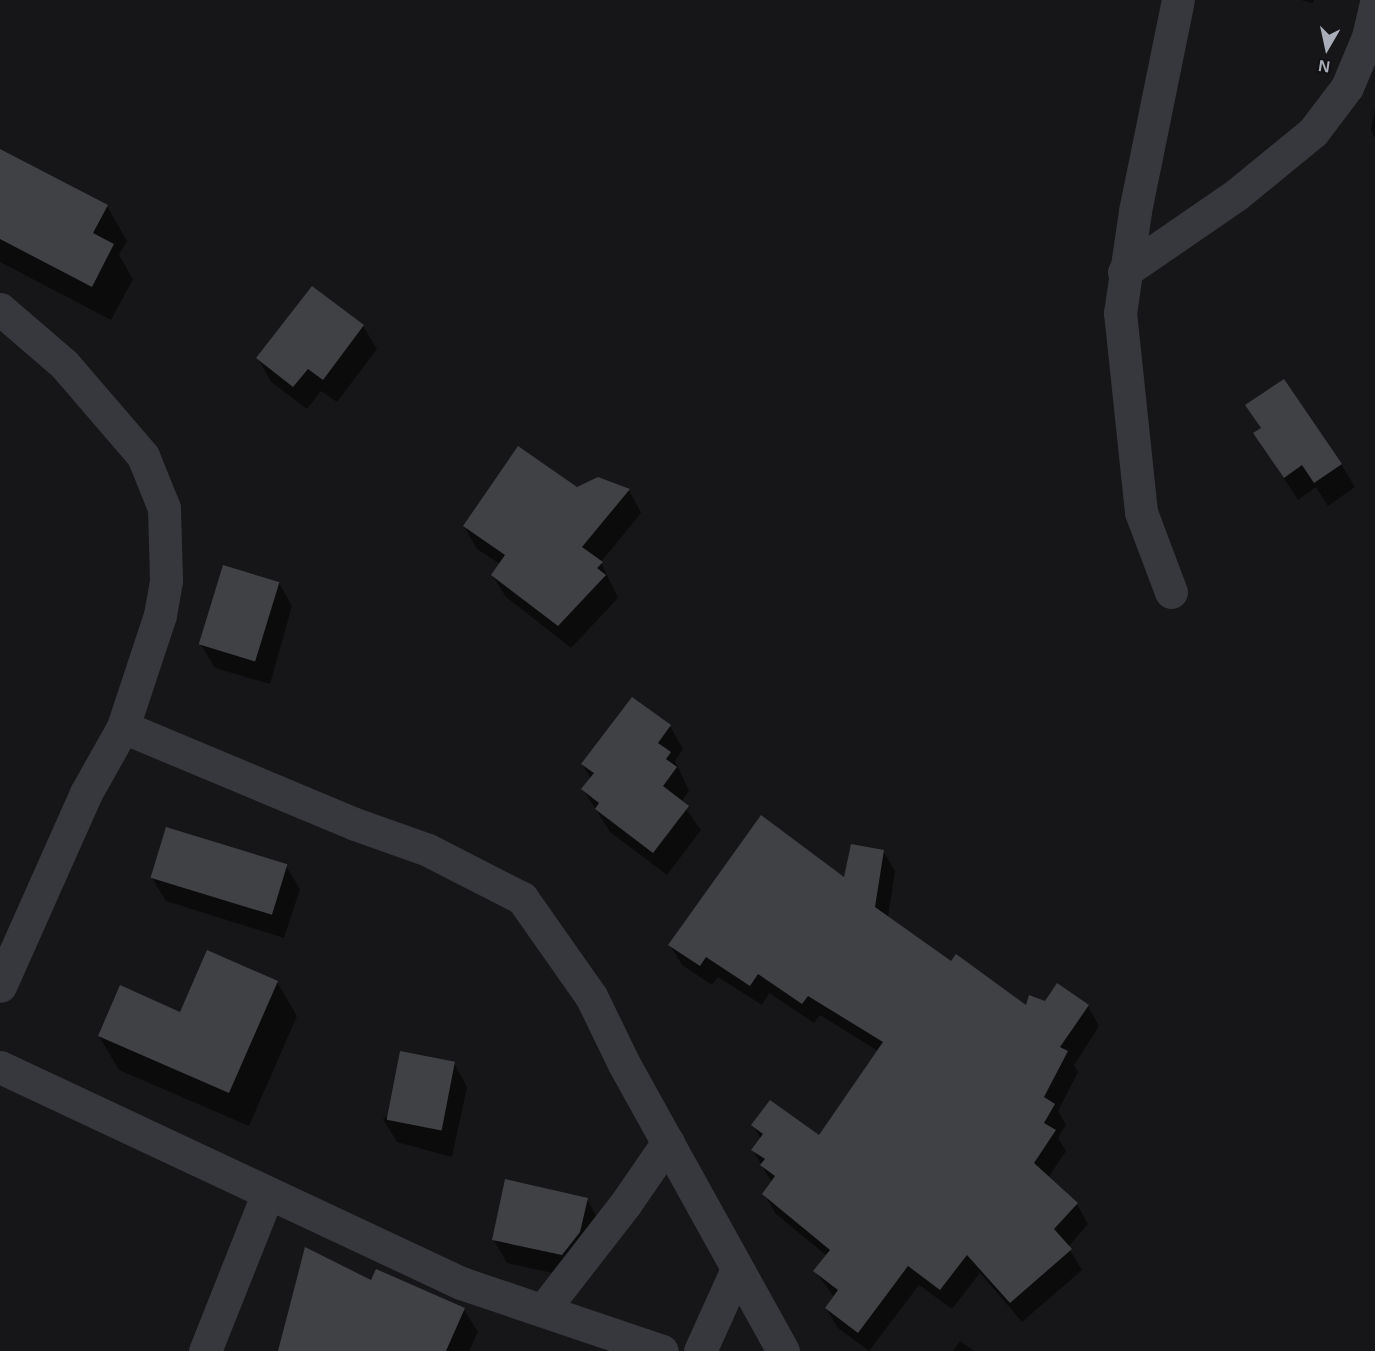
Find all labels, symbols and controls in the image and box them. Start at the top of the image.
north arrow [1297,18,1357,78]
text: N [1317,57,1331,76]

